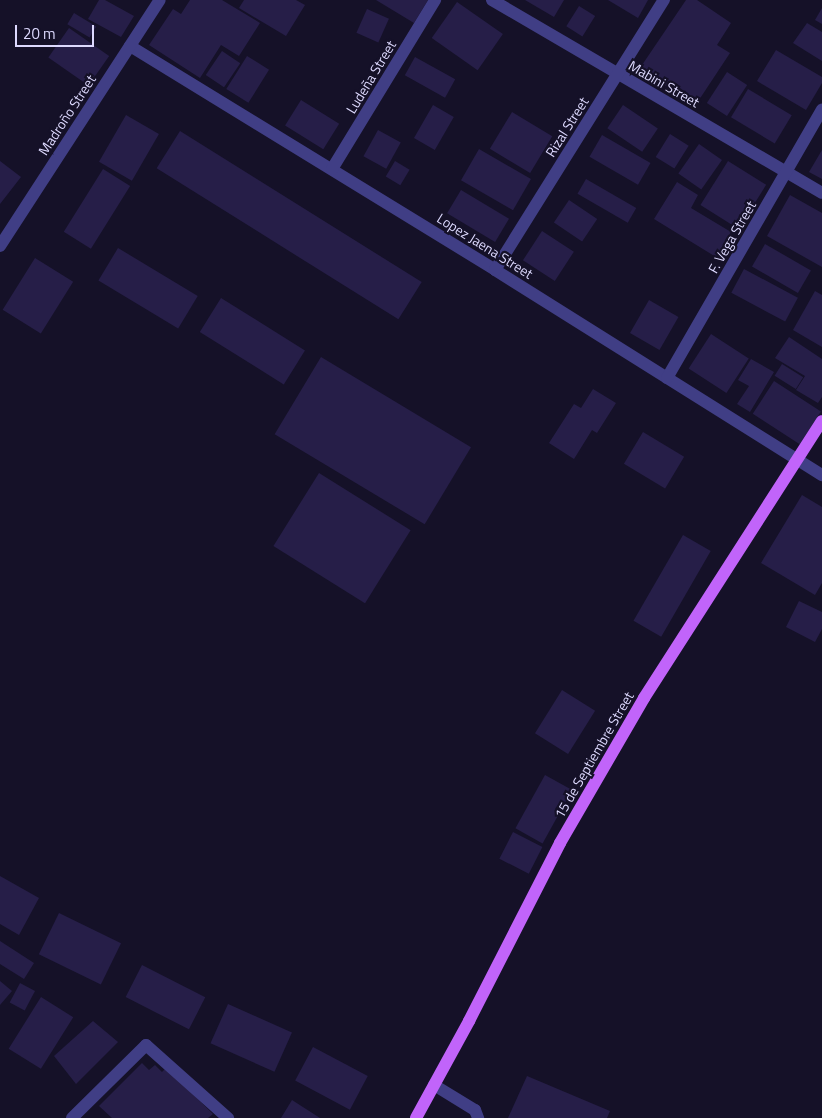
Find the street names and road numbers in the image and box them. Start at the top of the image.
street label: Ludeña Street [343,37,399,117]
street label: Mabini Street [626,57,702,111]
street label: Madroño Street [35,72,99,158]
street label: Rizal Street [542,94,592,160]
street label: F. Vega Street [705,198,759,276]
street label: Lopez Jaena Street [434,210,536,282]
street label: 15 de Septiembre Street [551,689,637,821]

